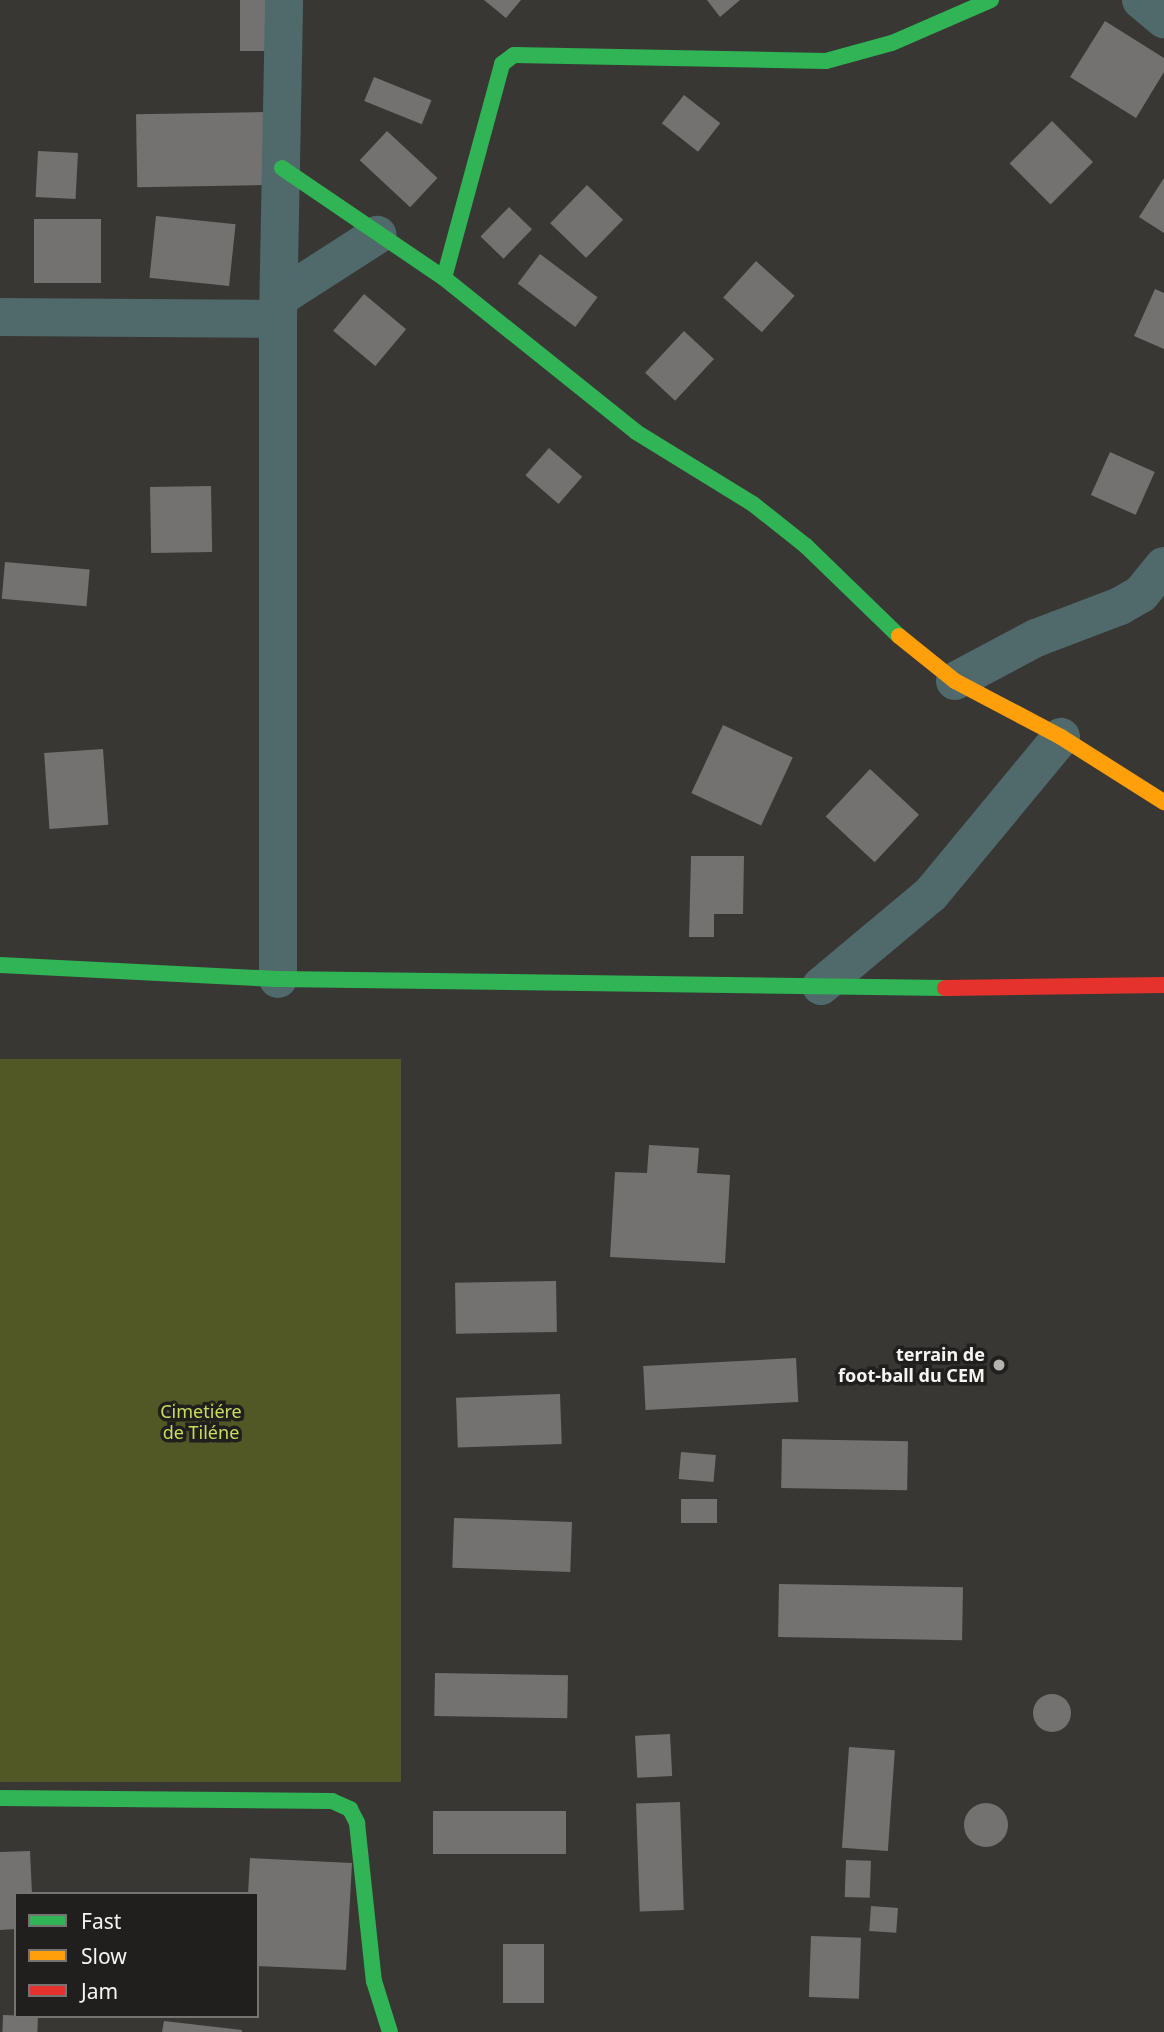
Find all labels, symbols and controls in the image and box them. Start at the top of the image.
place label: terrain de foot-ball du CEM [838,1344,985,1386]
marker: terrain de foot-ball du CEM [991,1357,1007,1373]
park label: Cimetiére de Tiléne [160,1401,242,1444]
legend [14,1892,259,2018]
text: Fast [81,1907,121,1935]
text: Slow [81,1942,127,1970]
text: Jam [81,1977,118,2005]

